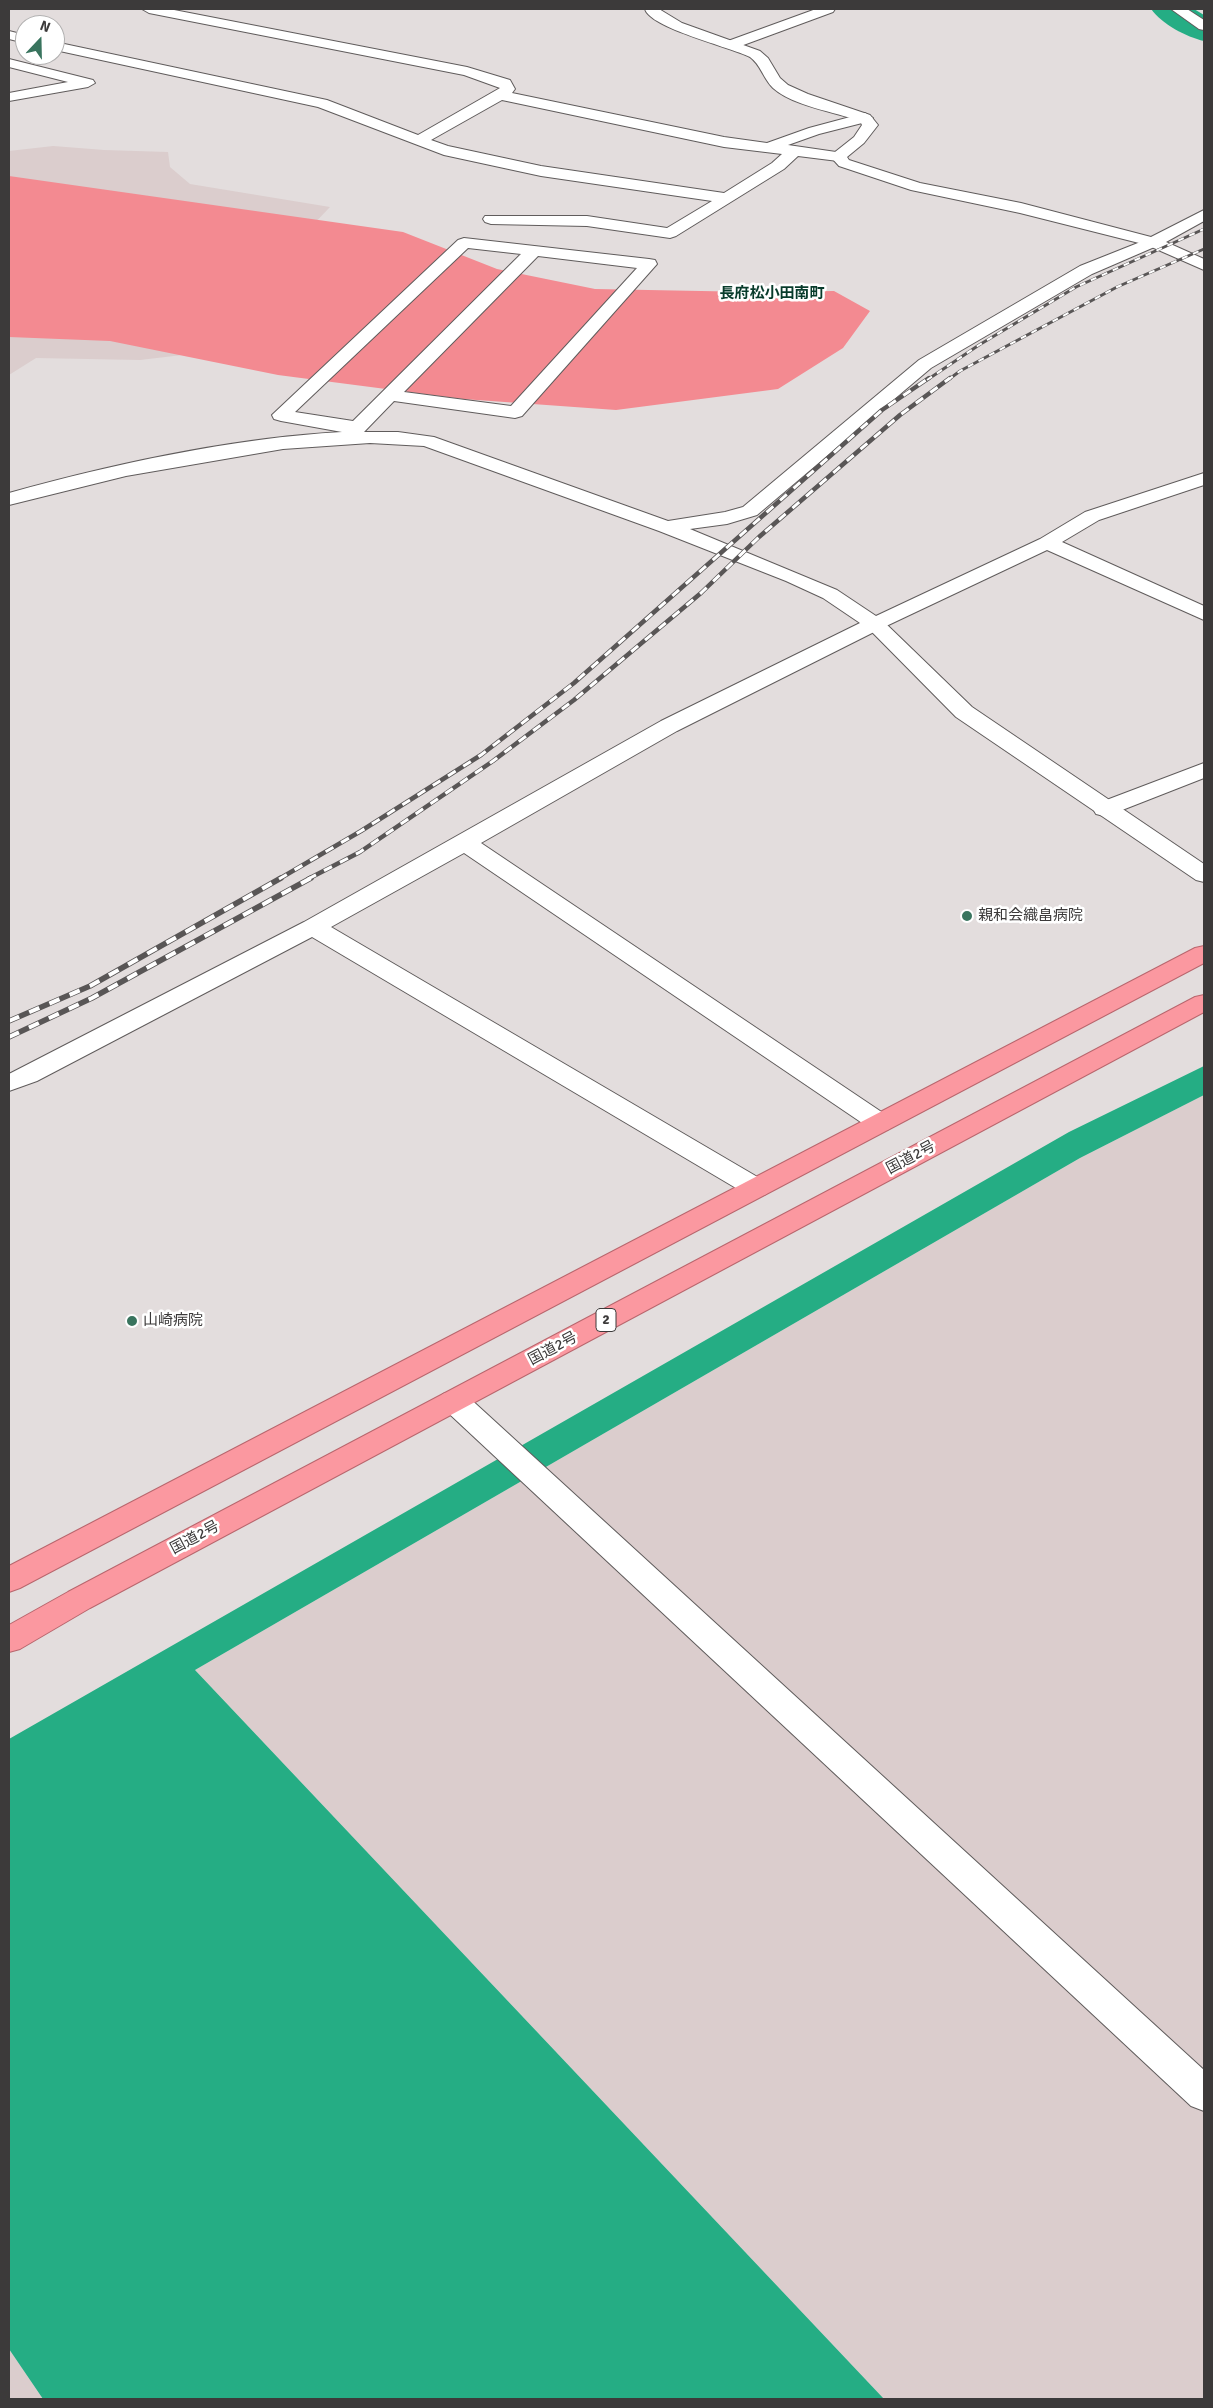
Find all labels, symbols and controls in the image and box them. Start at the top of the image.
north arrow [15,15,65,65]
text: N [38,17,53,36]
district label: 長府松小田南町 [720,285,824,303]
place label: 親和会織畠病院 [978,907,1083,925]
marker: 親和会織畠病院 [960,909,974,923]
street label: 国道2号 [883,1138,939,1178]
road number: 2 [596,1308,616,1332]
place label: 山崎病院 [143,1312,203,1330]
marker: 山崎病院 [125,1314,139,1328]
street label: 国道2号 [525,1329,581,1369]
street label: 国道2号 [167,1518,223,1558]

